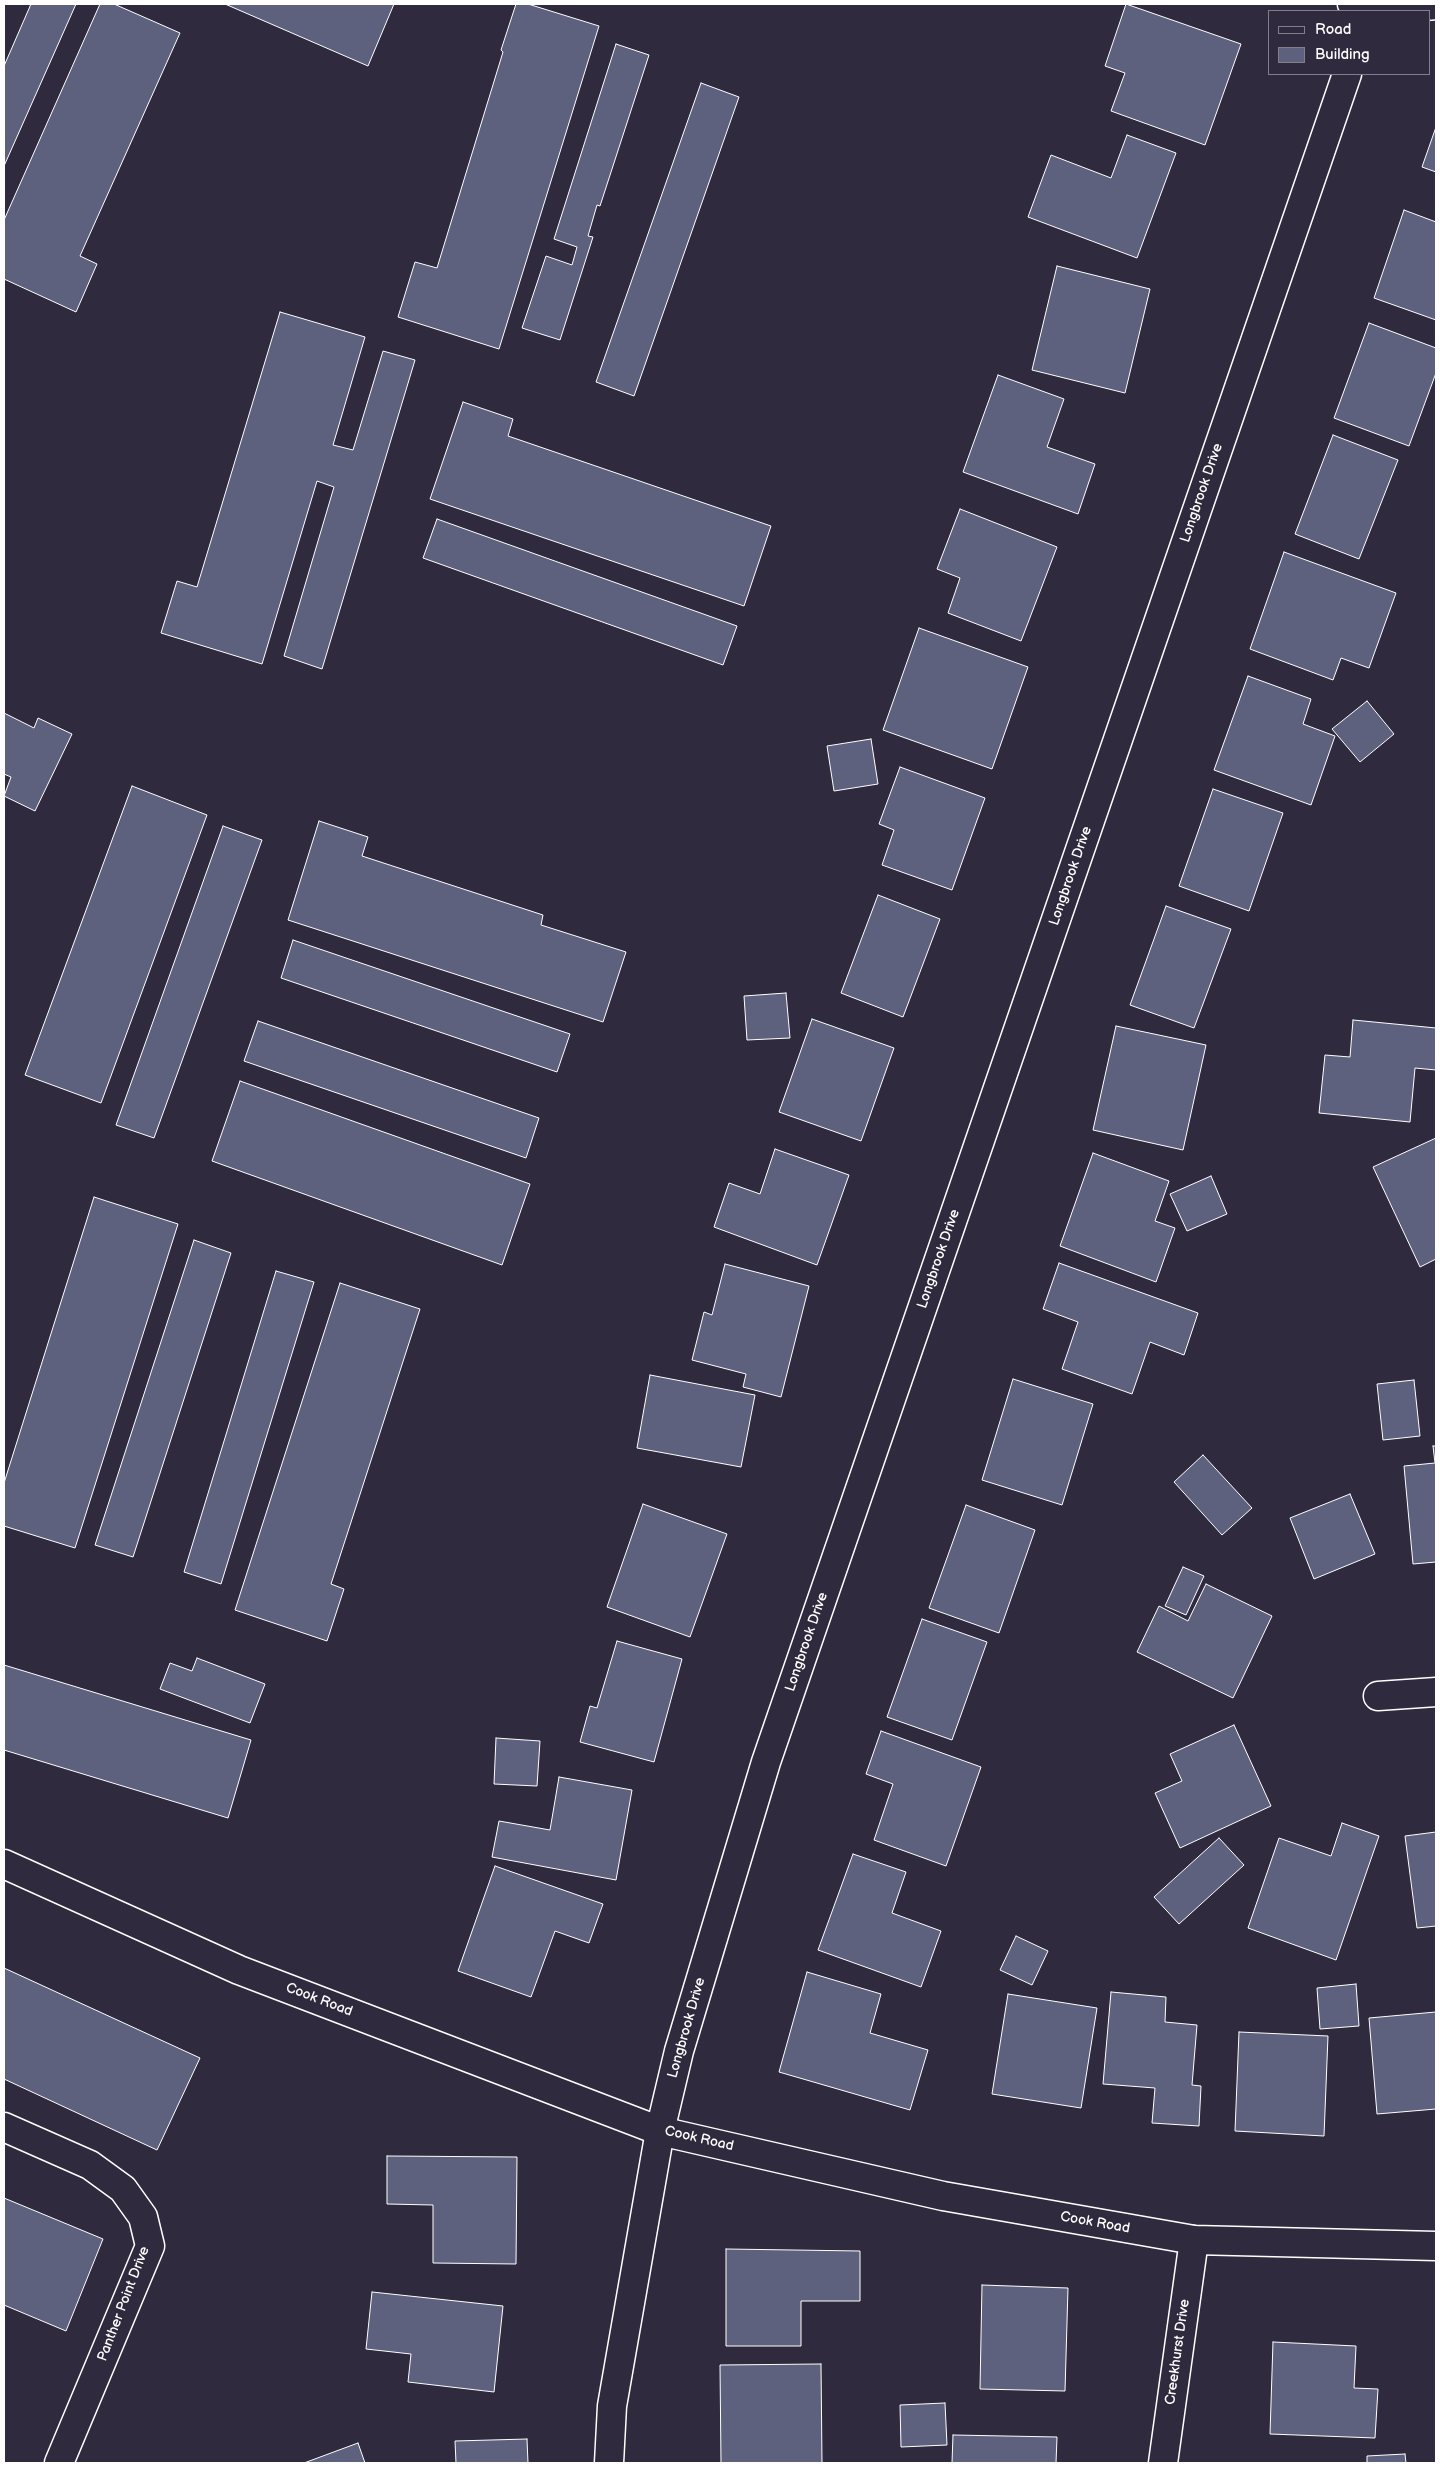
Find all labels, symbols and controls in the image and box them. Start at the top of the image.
legend [1268,10,1430,75]
text: Road [1315,20,1351,39]
text: Building [1315,45,1370,64]
street label: Longbrook Drive [1177,441,1227,545]
street label: Longbrook Drive [1046,824,1096,928]
street label: Longbrook Drive [914,1207,964,1311]
street label: Longbrook Drive [782,1590,832,1694]
street label: Longbrook Drive [665,1976,709,2080]
street label: Cook Road [283,1980,355,2020]
street label: Cook Road [663,2123,735,2155]
street label: Cook Road [1059,2209,1131,2237]
street label: Panther Point Drive [94,2244,154,2364]
street label: Creekhurst Drive [1162,2298,1194,2406]

